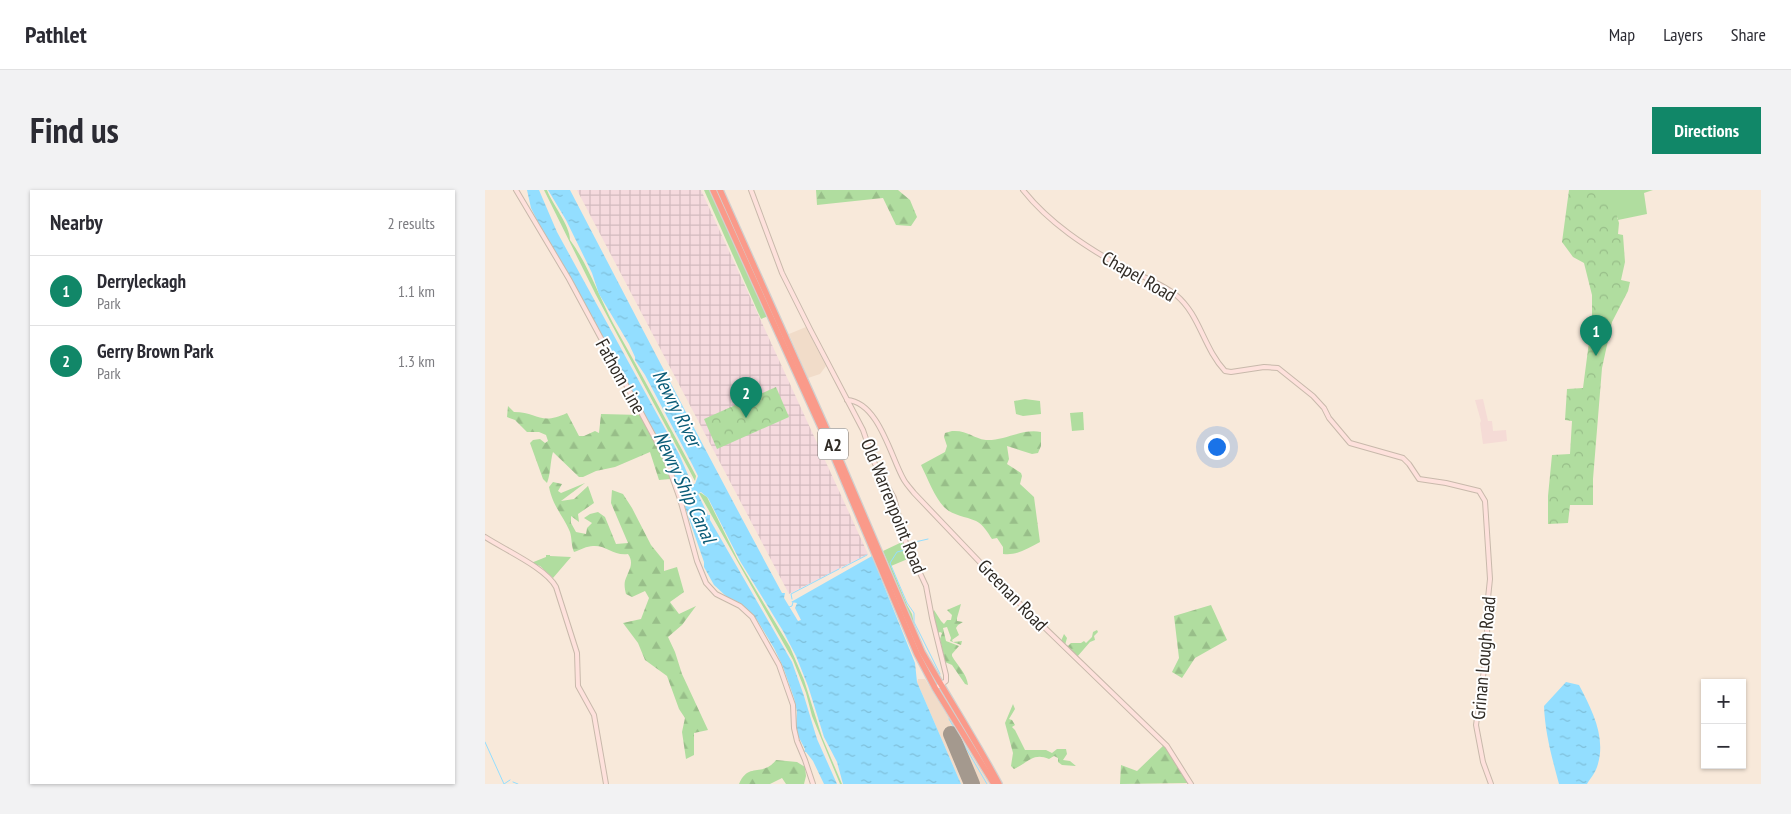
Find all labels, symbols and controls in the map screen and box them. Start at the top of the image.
text: Pathlet [25,19,87,50]
text: Map [1609,23,1635,46]
text: Layers [1663,23,1703,46]
text: Share [1731,23,1766,46]
text: Find us [30,107,119,153]
button: Directions [1652,107,1761,154]
text: Nearby [50,209,103,236]
text: 2 results [388,213,435,233]
street label: Chapel Road [1098,245,1180,307]
text: Derryleckagh [97,269,186,293]
text: 1 [62,281,70,301]
text: 1.1 km [398,281,435,301]
text: Park [97,293,121,313]
pin: 1 [1580,315,1612,356]
street label: Fathom Line [591,334,651,418]
text: Gerry Brown Park [97,339,214,363]
text: 2 [62,351,70,371]
text: 1.3 km [398,351,435,371]
text: Park [97,363,121,383]
water label: Newry River [647,365,709,453]
pin: 2 [730,377,762,418]
water label: Newry Ship Canal [648,427,723,549]
road number: A2 [818,428,848,460]
your location [1204,434,1230,460]
street label: Old Warrenpoint Road [856,435,932,577]
street label: Greenan Road [973,554,1053,636]
street label: Grinan Lough Road [1466,595,1500,721]
map controls [1701,679,1746,769]
button: + [1701,679,1746,724]
button: − [1701,724,1746,769]

